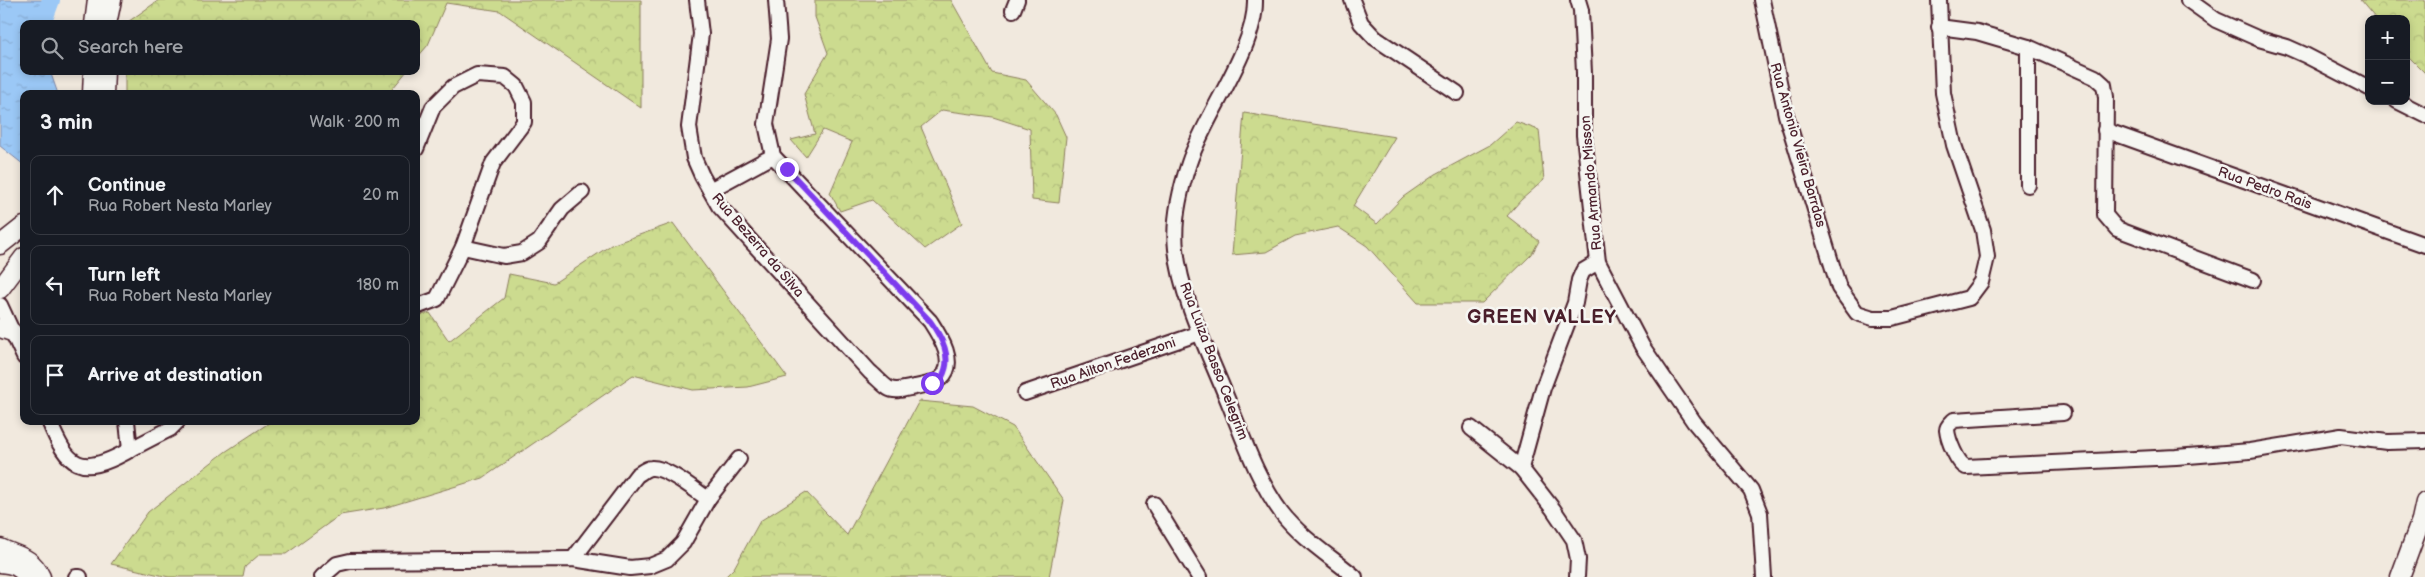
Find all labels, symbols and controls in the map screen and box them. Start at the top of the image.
map controls [2365,15,2410,105]
button: + [2365,15,2410,60]
search box [20,20,420,75]
icon: search [38,34,66,62]
text: Search here [78,36,183,59]
button: − [2365,60,2410,105]
street label: Rua Antonio Vieira Barrdas [1766,61,1830,229]
text: 3 min [40,110,93,135]
text: Walk · 200 m [310,113,400,132]
street label: Rua Armando Misson [1577,115,1605,251]
route end [776,158,799,181]
street label: Rua Pedro Rais [2216,163,2314,213]
text: Continue [88,174,166,197]
icon: ahead [41,181,69,209]
text: 20 m [363,186,399,205]
street label: Rua Bezerra da Silva [708,189,808,301]
text: Rua Robert Nesta Marley [88,197,272,216]
text: Turn left [88,264,160,287]
icon: left [41,271,69,299]
text: 180 m [357,276,399,295]
street label: Rua Luiza Basso Celegrim [1176,280,1252,442]
text: Rua Robert Nesta Marley [88,287,272,306]
district label: GREEN VALLEY [1467,306,1617,329]
street label: Rua Ailton Federzoni [1048,334,1178,392]
icon: arrive [41,361,69,389]
text: Arrive at destination [88,364,263,387]
route start [921,372,944,395]

